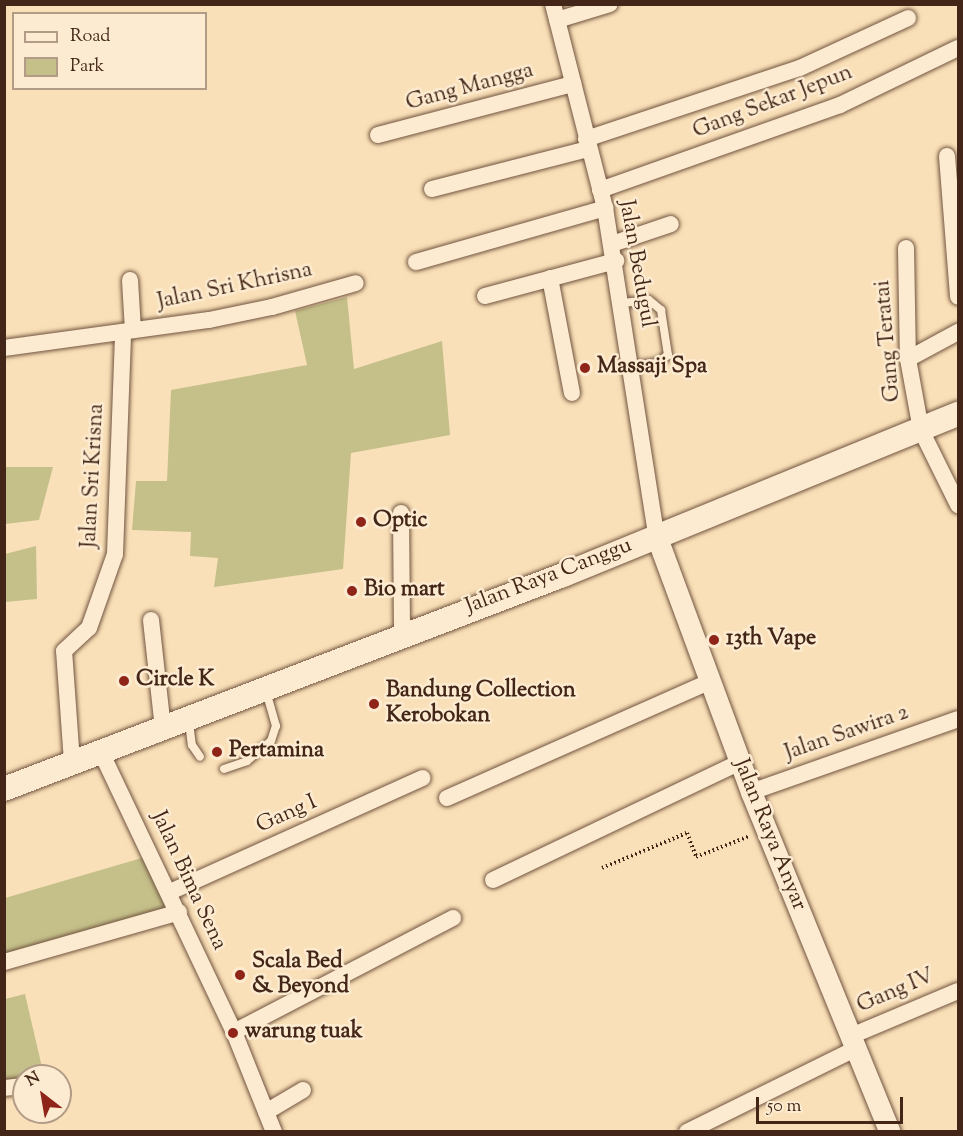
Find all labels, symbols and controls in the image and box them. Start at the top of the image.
legend [12,12,207,90]
text: Road [70,24,110,50]
text: Park [70,54,104,80]
street label: Gang Mangga [403,58,537,118]
street label: Gang Sekar Jepun [690,60,856,146]
street label: Jalan Bedugul [612,198,660,330]
street label: Jalan Sri Khrisna [155,258,315,316]
street label: Gang Teratai [871,279,907,403]
place label: Massaji Spa [597,355,707,381]
marker: Massaji Spa [578,361,592,375]
street label: Jalan Sri Krisna [77,403,111,549]
place label: Optic [373,509,427,535]
marker: Optic [354,515,368,529]
street label: Jalan Raya Canggu [462,533,636,621]
place label: Bio mart [364,578,445,604]
marker: Bio mart [345,584,359,598]
place label: 13th Vape [726,627,816,653]
marker: 13th Vape [707,633,721,647]
place label: Circle K [136,668,214,694]
marker: Circle K [117,674,131,688]
place label: Bandung Collection Kerobokan [386,678,576,730]
marker: Bandung Collection Kerobokan [367,697,381,711]
street label: Jalan Sawira 2 [782,700,912,768]
place label: Pertamina [229,739,324,765]
marker: Pertamina [210,745,224,759]
street label: Jalan Raya Anyar [727,755,811,915]
street label: Gang I [253,790,321,840]
street label: Jalan Bima Sena [144,807,232,955]
place label: Scala Bed & Beyond [252,949,349,1000]
street label: Gang IV [853,964,939,1020]
marker: Scala Bed & Beyond [233,968,247,982]
place label: warung tuak [245,1020,363,1046]
marker: warung tuak [226,1026,240,1040]
north arrow [12,1064,72,1124]
text: N [22,1067,45,1093]
scale bar [759,1085,906,1123]
text: 50 m [767,1094,801,1120]

